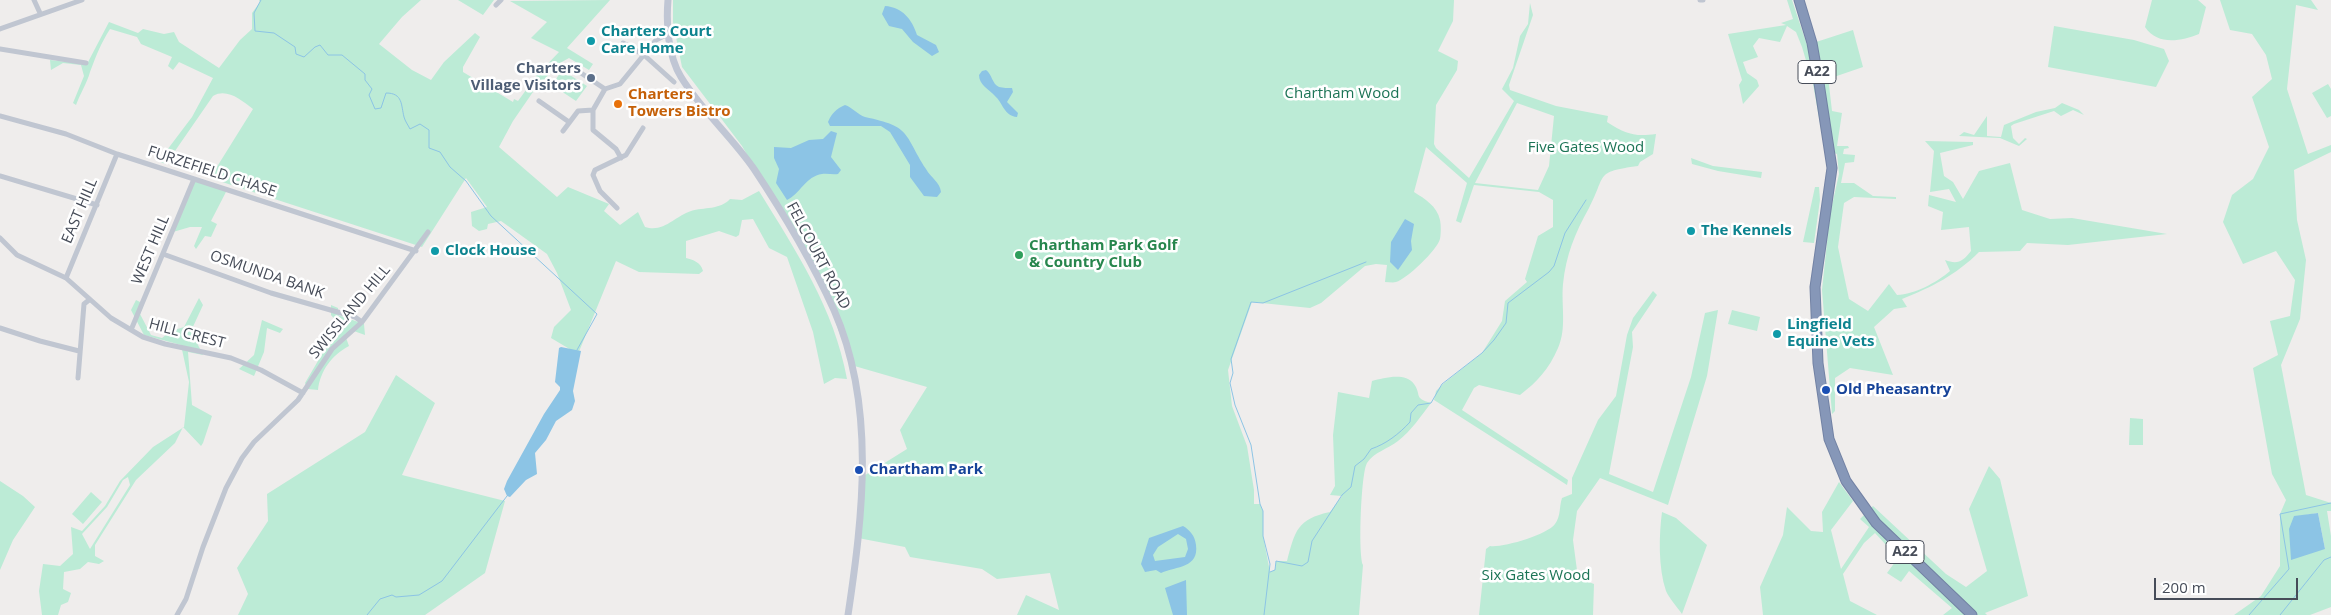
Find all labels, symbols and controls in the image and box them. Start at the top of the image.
place label: Charters Court Care Home [601,23,712,58]
marker: Charters Court Care Home [585,35,597,47]
place label: Charters Village Visitors [471,60,581,95]
road number: A22 [1798,61,1836,84]
marker: Charters Village Visitors [585,72,597,84]
park label: Chartham Wood [1285,85,1399,103]
place label: Charters Towers Bistro [628,86,731,121]
marker: Charters Towers Bistro [612,98,624,110]
park label: Five Gates Wood [1528,139,1644,157]
street label: FURZEFIELD CHASE [145,143,279,201]
street label: EAST HILL [58,176,102,246]
street label: FELCOURT ROAD [782,199,854,313]
street label: WEST HILL [128,213,174,287]
place label: The Kennels [1701,222,1792,240]
marker: The Kennels [1685,225,1697,237]
place label: Chartham Park Golf & Country Club [1029,237,1177,272]
place label: Clock House [445,242,536,260]
marker: Clock House [429,245,441,257]
street label: OSMUNDA BANK [208,247,326,303]
marker: Chartham Park Golf & Country Club [1013,249,1025,261]
street label: SWISSLAND HILL [305,261,395,363]
street label: HILL CREST [147,315,227,353]
place label: Lingfield Equine Vets [1787,316,1875,351]
marker: Lingfield Equine Vets [1771,328,1783,340]
place label: Old Pheasantry [1836,381,1951,399]
marker: Old Pheasantry [1820,384,1832,396]
place label: Chartham Park [869,461,983,479]
marker: Chartham Park [853,464,865,476]
road number: A22 [1886,540,1924,564]
park label: Six Gates Wood [1482,567,1590,585]
scale bar [2156,568,2300,600]
text: 200 m [2162,577,2206,597]

